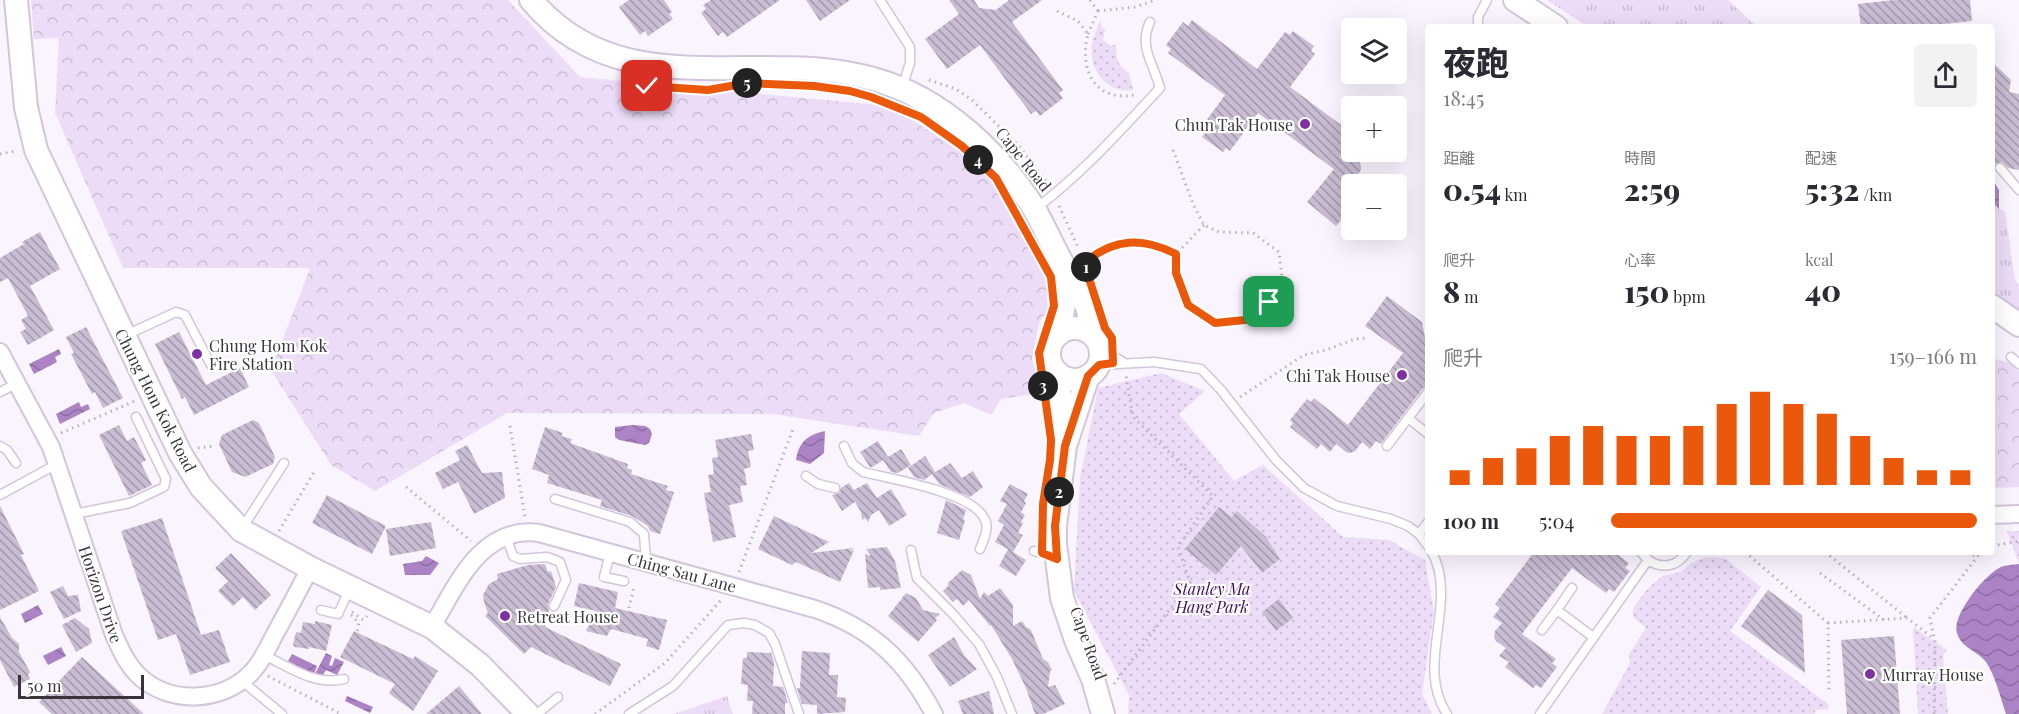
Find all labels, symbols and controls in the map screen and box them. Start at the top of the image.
map controls [1341,18,1407,240]
button: layers [1341,18,1407,84]
text: 夜跑 [1443,39,1509,83]
button: share [1914,44,1977,107]
pin [621,60,672,111]
pin: 5 [732,68,762,98]
icon: check [630,69,663,102]
text: 5 [743,72,751,93]
text: 18:45 [1443,84,1484,111]
button: + [1341,96,1407,162]
place label: Chun Tak House [1175,114,1293,135]
marker: Chun Tak House [1298,117,1312,131]
street label: Cape Road [992,123,1056,195]
pin: 4 [963,145,993,175]
text: 距離 [1443,147,1475,168]
text: 時間 [1624,147,1656,168]
text: 配速 [1805,147,1837,168]
text: 4 [974,149,982,170]
text: 0.54 [1443,169,1501,209]
text: 2:59 [1624,169,1680,209]
text: 5:32 [1805,169,1859,209]
button: − [1341,174,1407,240]
text: km [1501,184,1527,205]
text: /km [1859,184,1892,205]
text: 爬升 [1443,249,1475,270]
text: 心率 [1624,249,1656,270]
text: kcal [1805,249,1834,270]
pin: 1 [1071,252,1101,282]
text: 1 [1083,256,1089,277]
text: 40 [1805,270,1841,310]
text: 8 [1443,271,1460,311]
text: 150 [1624,271,1669,311]
pin [1243,276,1294,327]
icon: arrive [1252,285,1285,318]
text: m [1460,286,1478,307]
text: bpm [1669,286,1706,307]
street label: Chung Hom Kok Road [111,325,201,475]
place label: Chung Hom Kok Fire Station [209,335,327,374]
text: 159–166 m [1889,342,1977,369]
text: 爬升 [1443,343,1483,370]
marker: Chung Hom Kok Fire Station [190,347,204,361]
place label: Chi Tak House [1286,365,1390,386]
marker: Chi Tak House [1395,368,1409,382]
pin: 3 [1028,371,1058,401]
text: 3 [1039,375,1047,396]
pin: 2 [1044,477,1074,507]
text: 2 [1055,481,1063,502]
text: 100 m [1443,507,1499,534]
text: 5:04 [1539,507,1575,534]
street label: Horizon Drive [75,543,127,645]
street label: Ching Sau Lane [625,547,739,597]
park label: Stanley Ma Hang Park [1173,578,1250,617]
street label: Cape Road [1066,603,1112,683]
place label: Retreat House [517,606,619,627]
marker: Retreat House [498,609,512,623]
place label: Murray House [1882,664,1984,685]
marker: Murray House [1863,667,1877,681]
scale bar [18,672,144,700]
text: 50 m [27,675,61,696]

